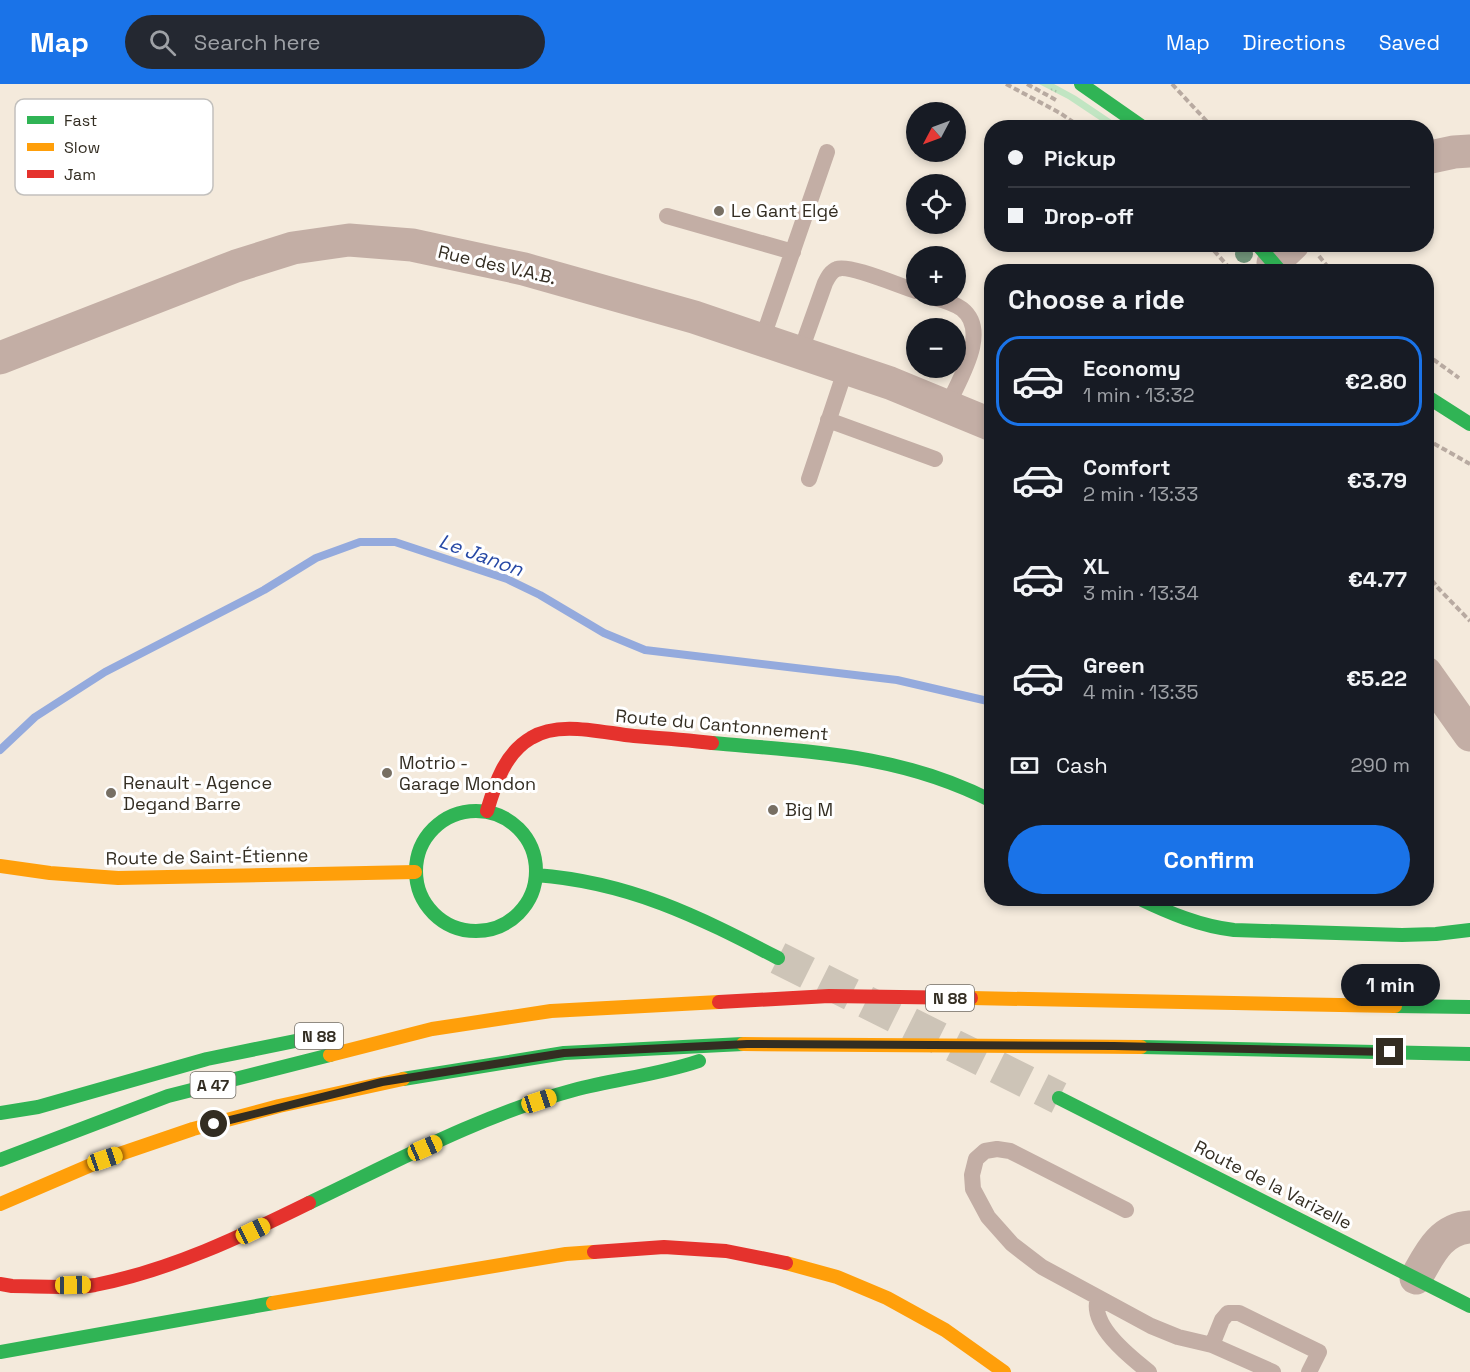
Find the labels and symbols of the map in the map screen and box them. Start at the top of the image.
legend [15,99,213,195]
north arrow [906,102,966,162]
text: Fast [64,110,97,131]
text: Slow [64,137,100,158]
text: Jam [64,164,96,185]
place label: Le Gant Elgé [731,199,839,222]
marker: Le Gant Elgé [712,204,726,218]
street label: Rue des V.A.B. [436,240,558,289]
water label: Le Janon [435,528,527,582]
street label: Route du Cantonnement [615,704,829,745]
place label: Motrio - Garage Mondon [399,751,536,795]
marker: Motrio - Garage Mondon [380,766,394,780]
place label: Renault - Agence Degand Barre [123,771,272,815]
marker: Renault - Agence Degand Barre [104,786,118,800]
place label: Big M [785,798,833,821]
marker: Big M [766,803,780,817]
street label: Route de Saint-Étienne [106,843,308,870]
callout: 1 min [1340,965,1440,1007]
road number: N 88 [926,985,974,1011]
road number: N 88 [295,1023,343,1049]
route end [1376,1038,1403,1065]
road number: A 47 [190,1072,236,1098]
car [519,1087,559,1115]
route start [200,1110,227,1137]
car [405,1132,445,1164]
street label: Route de la Varizelle [1191,1135,1356,1234]
car [85,1145,125,1173]
car [233,1215,273,1247]
car [55,1276,91,1294]

